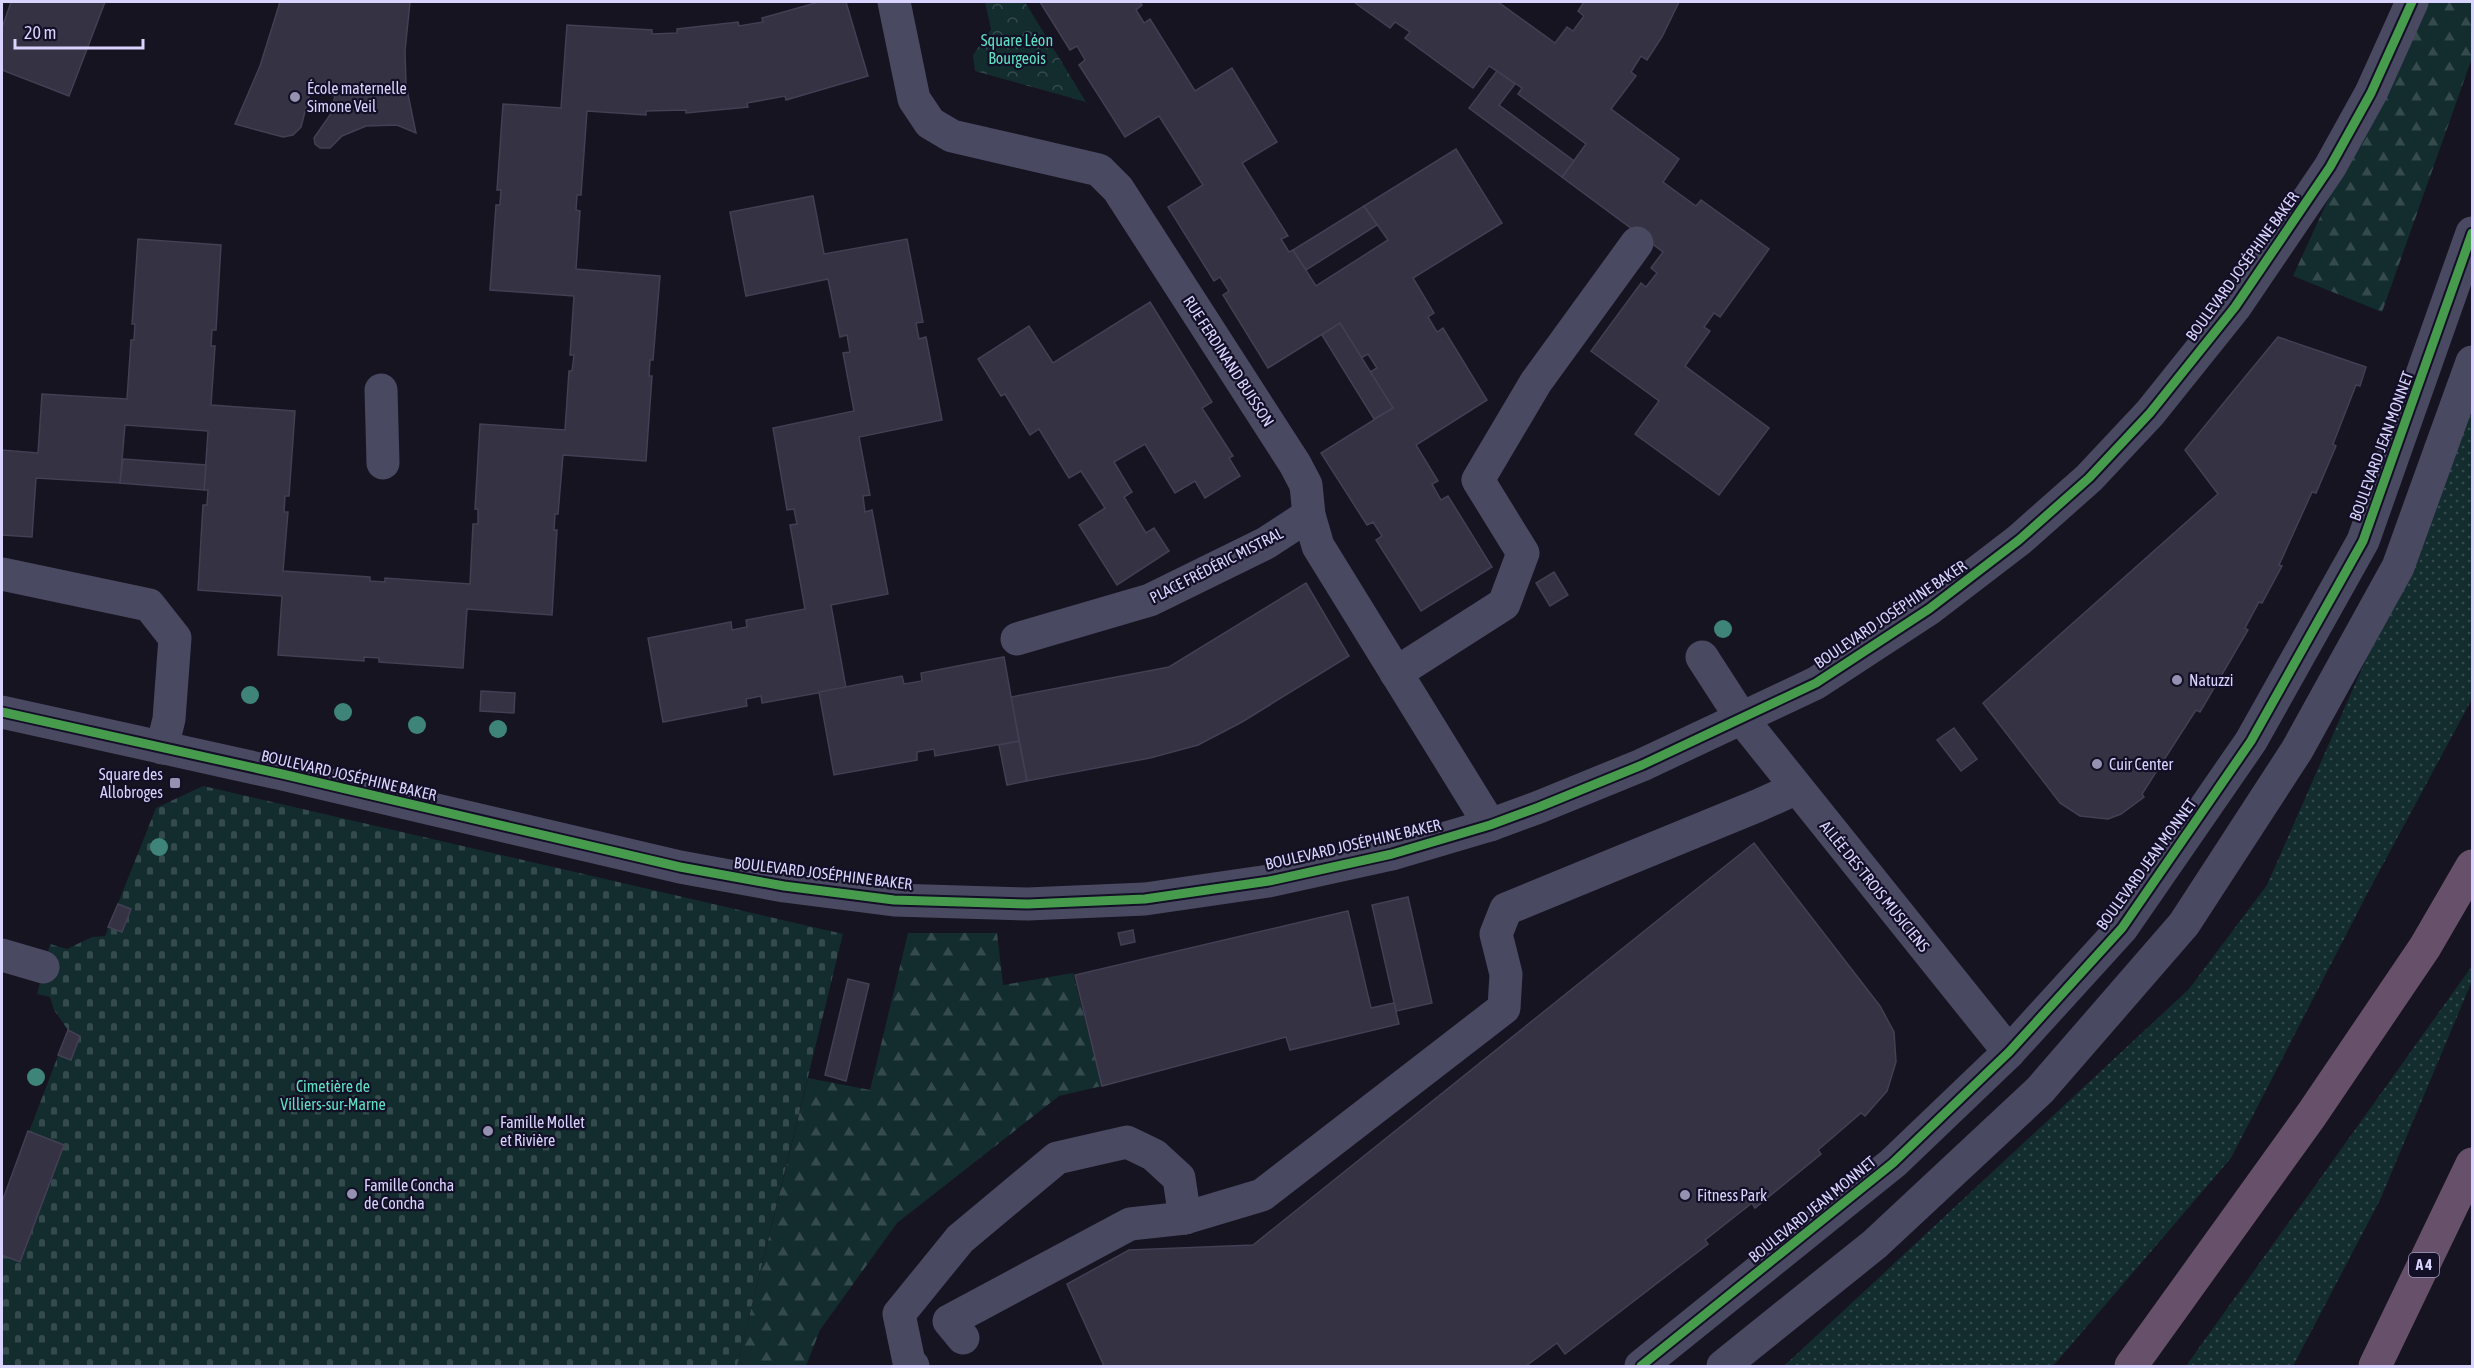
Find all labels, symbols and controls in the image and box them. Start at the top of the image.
scale bar [15,12,142,50]
text: 20 m [24,22,56,43]
park label: Square Léon Bourgeois [981,31,1053,68]
place label: École maternelle Simone Veil [307,79,407,115]
marker: École maternelle Simone Veil [288,90,302,104]
street label: BOULEVARD JOSÉPHINE BAKER [2182,188,2302,344]
street label: RUE FERDINAND BUISSON [1180,292,1278,430]
street label: BOULEVARD JEAN MONNET [2346,369,2416,523]
street label: PLACE FRÉDÉRIC MISTRAL [1146,523,1286,606]
street label: BOULEVARD JOSÉPHINE BAKER [1811,556,1969,672]
place label: Natuzzi [2189,671,2233,689]
marker: Natuzzi [2170,673,2184,687]
street label: BOULEVARD JOSÉPHINE BAKER [259,746,439,804]
place label: Cuir Center [2109,755,2173,773]
marker: Cuir Center [2090,757,2104,771]
place label: Square des Allobroges [99,765,163,802]
marker: Square des Allobroges [168,776,182,790]
street label: BOULEVARD JEAN MONNET [2092,795,2200,933]
street label: BOULEVARD JOSÉPHINE BAKER [1263,815,1443,873]
street label: ALLÉE DES TROIS MUSICIENS [1817,817,1934,955]
street label: BOULEVARD JOSÉPHINE BAKER [733,853,913,893]
park label: Cimetière de Villiers-sur-Marne [280,1077,386,1113]
place label: Famille Mollet et Rivière [500,1113,585,1149]
marker: Famille Mollet et Rivière [481,1124,495,1138]
street label: BOULEVARD JEAN MONNET [1745,1152,1879,1266]
place label: Famille Concha de Concha [364,1176,454,1212]
place label: Fitness Park [1697,1186,1767,1204]
marker: Famille Concha de Concha [345,1187,359,1201]
marker: Fitness Park [1678,1188,1692,1202]
road number: A 4 [2409,1253,2439,1277]

